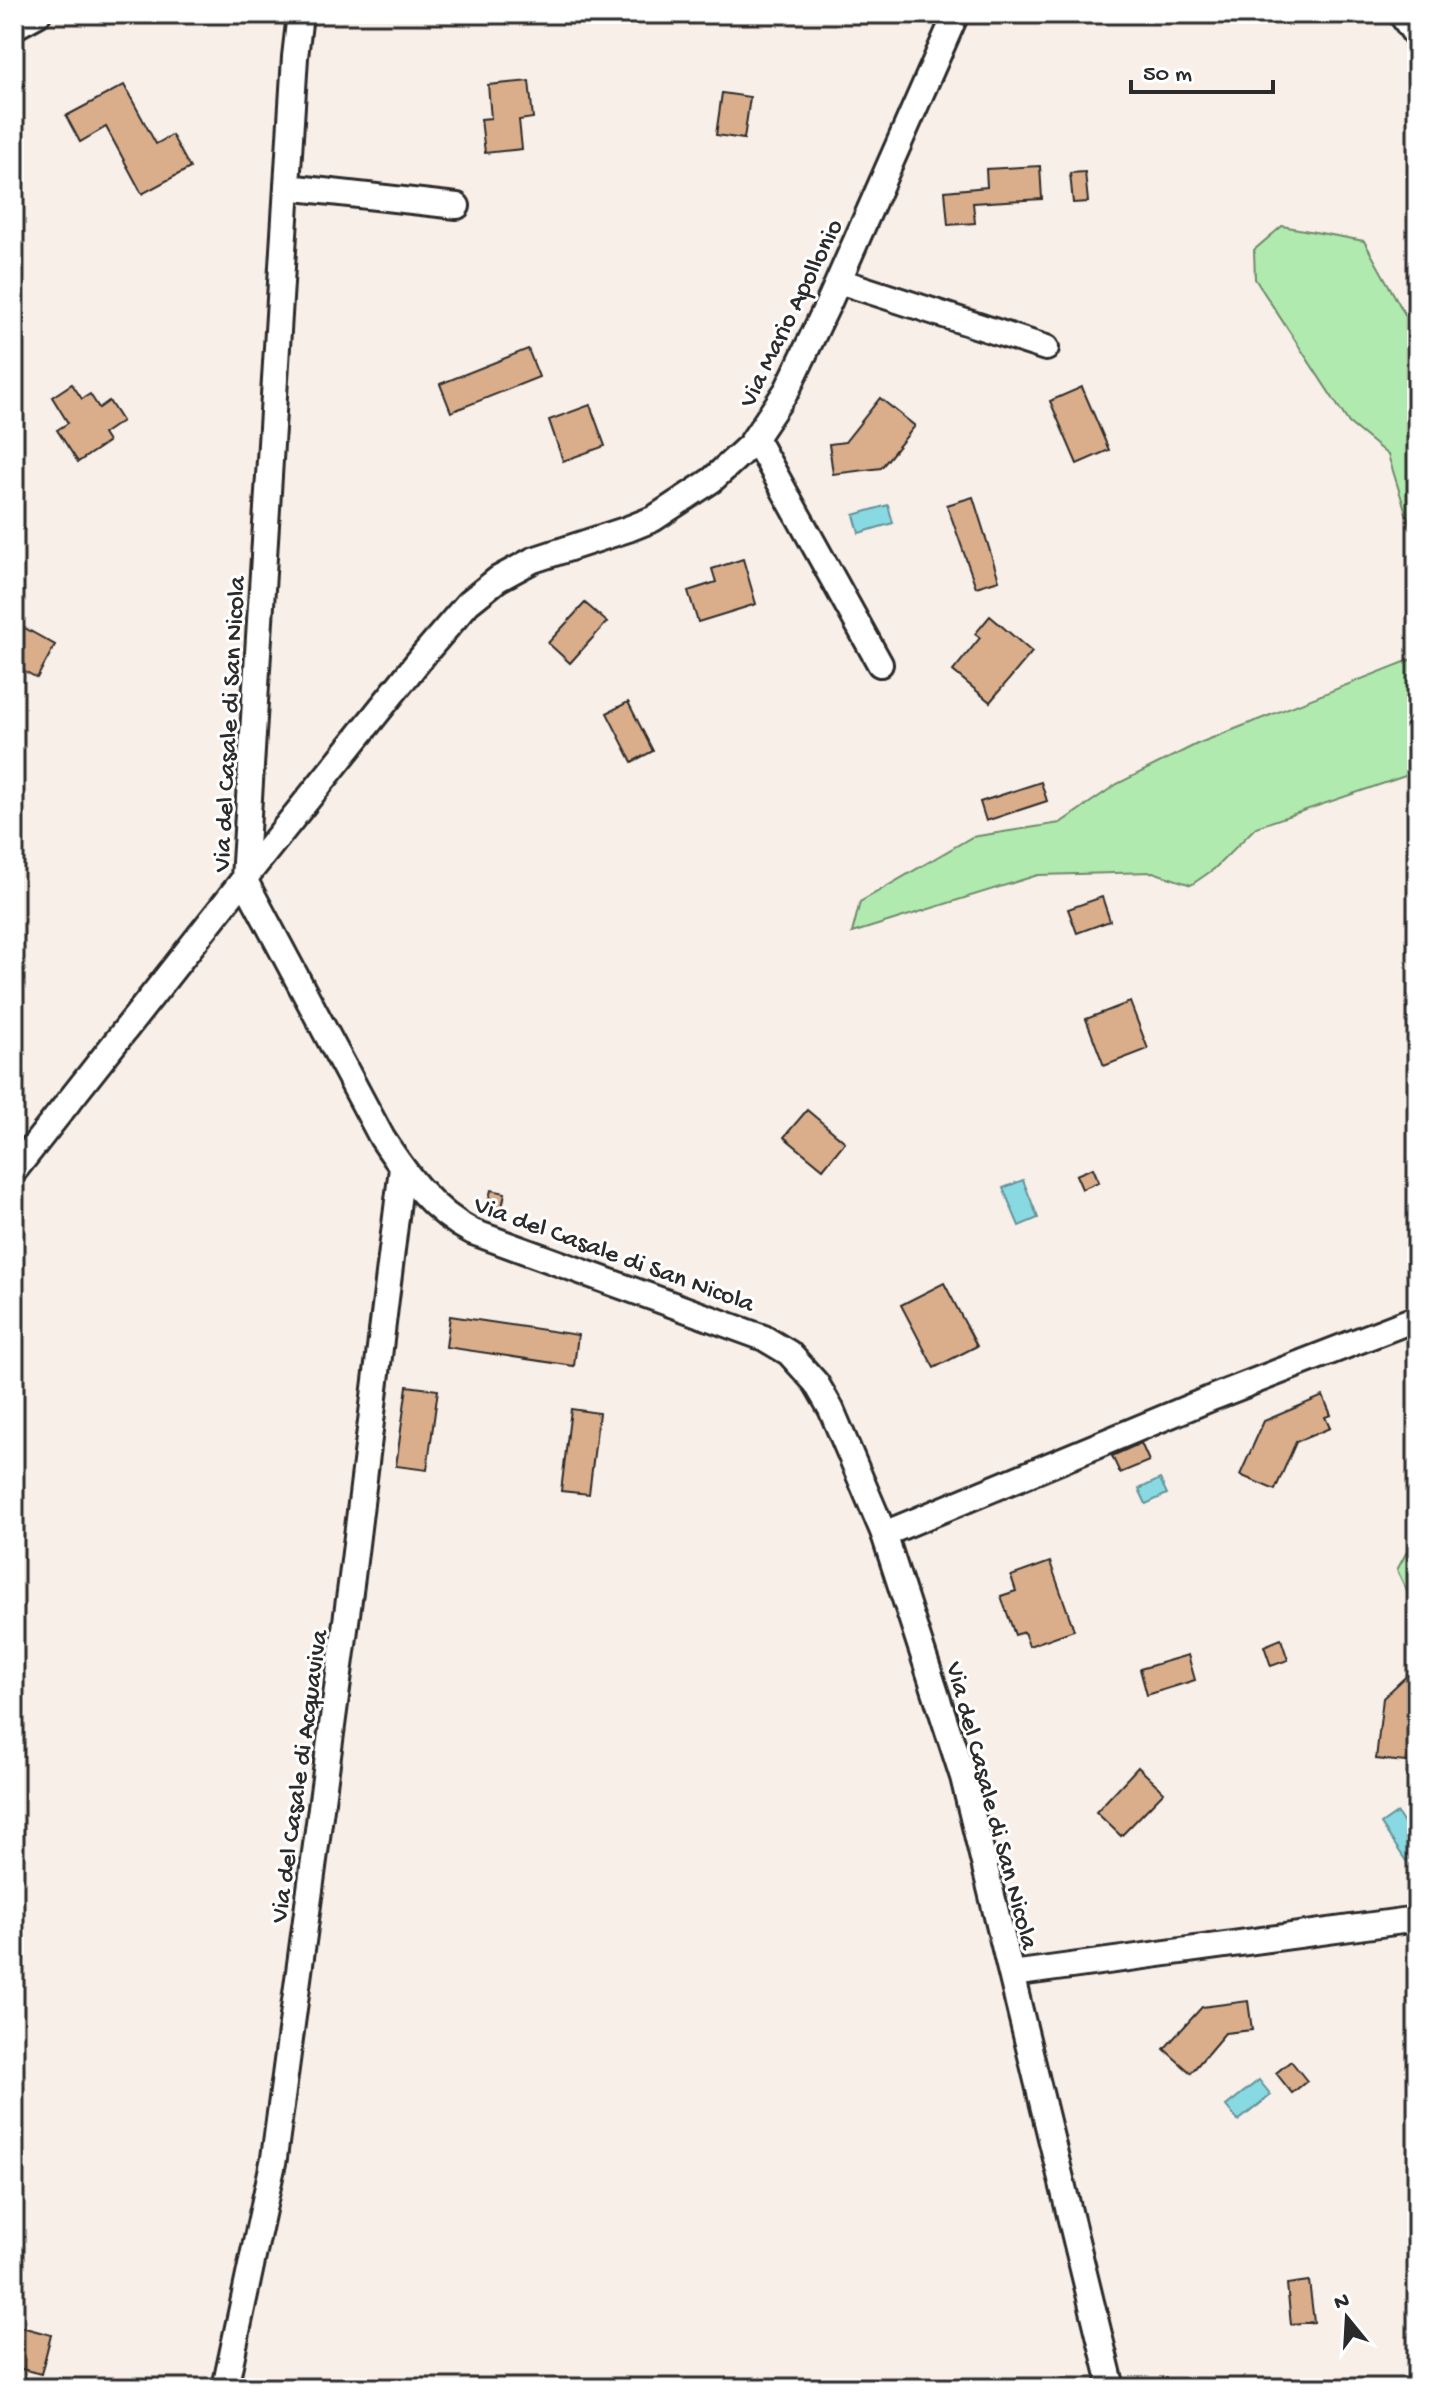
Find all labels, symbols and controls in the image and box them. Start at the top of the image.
scale bar [1131,44,1273,94]
text: 50 m [1143,61,1192,90]
street label: Via Mario Apollonio [734,215,852,414]
street label: Via del Casale di San Nicola [208,574,255,874]
street label: Via del Casale di San Nicola [468,1191,759,1322]
street label: Via del Casale di Acquaviva [265,1627,338,1926]
street label: Via del Casale di San Nicola [936,1658,1043,1955]
north arrow [1307,2278,1387,2358]
text: N [1331,2288,1353,2317]

